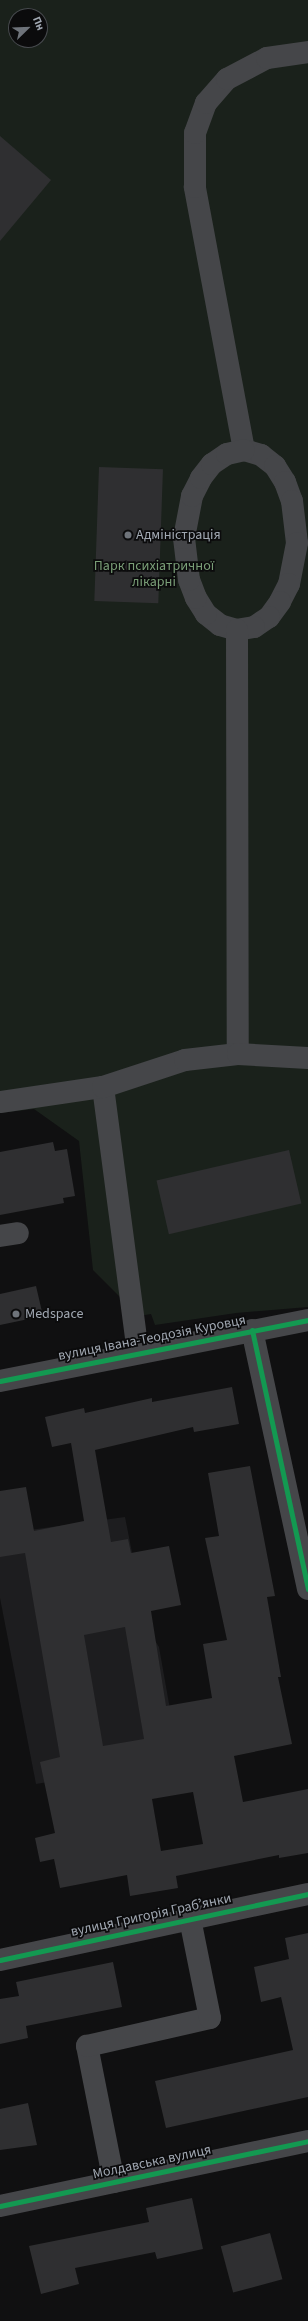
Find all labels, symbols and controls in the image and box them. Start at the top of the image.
north arrow [8,8,48,48]
text: Пн [29,14,48,33]
place label: Адміністрація [136,527,221,543]
marker: Адміністрація [123,530,133,540]
park label: Парк психіатричної лікарні [94,558,214,590]
place label: Medspace [25,1306,83,1322]
marker: Medspace [10,1308,22,1320]
street label: вулиця Івана-Теодозія Куровця [57,1312,247,1364]
street label: вулиця Григорія Грабʼянки [69,1890,233,1940]
street label: Молдавська вулиця [91,2141,213,2183]

